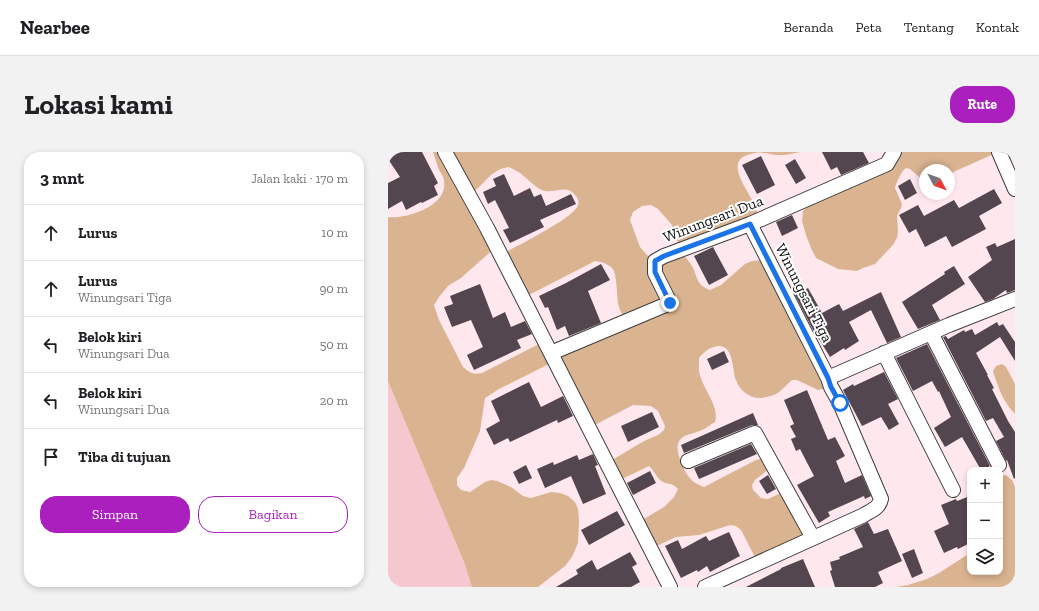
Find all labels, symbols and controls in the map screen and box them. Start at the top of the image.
text: Nearbee [20,16,90,39]
text: Beranda [783,19,834,36]
text: Peta [856,19,882,36]
text: Tentang [904,19,954,36]
text: Kontak [976,19,1019,36]
button: Rute [950,86,1015,123]
text: Lokasi kami [24,88,173,121]
north arrow [919,164,955,200]
text: 3 mnt [40,168,84,188]
text: Jalan kaki · 170 m [251,171,348,186]
street label: Winungsari Dua [660,192,766,246]
icon: ahead [40,222,62,244]
text: Lurus [78,224,117,242]
text: 10 m [321,225,348,240]
street label: Winungsari Tiga [771,241,837,345]
text: Lurus [78,272,117,290]
icon: ahead [40,278,62,300]
text: 90 m [319,281,348,296]
text: Winungsari Tiga [78,290,172,305]
route end [661,294,679,312]
text: Belok kiri [78,328,142,346]
icon: left [40,334,62,356]
text: 50 m [320,337,348,352]
text: Winungsari Dua [78,346,170,361]
text: Belok kiri [78,384,142,402]
icon: left [40,390,62,412]
text: 20 m [320,393,348,408]
route start [831,394,849,412]
text: Winungsari Dua [78,402,170,417]
icon: arrive [40,446,62,468]
text: Tiba di tujuan [78,448,171,466]
map controls [967,467,1003,575]
button: + [967,467,1003,503]
button: Simpan [40,496,190,533]
button: Bagikan [198,496,348,533]
button: − [967,503,1003,539]
button: layers [967,539,1003,575]

